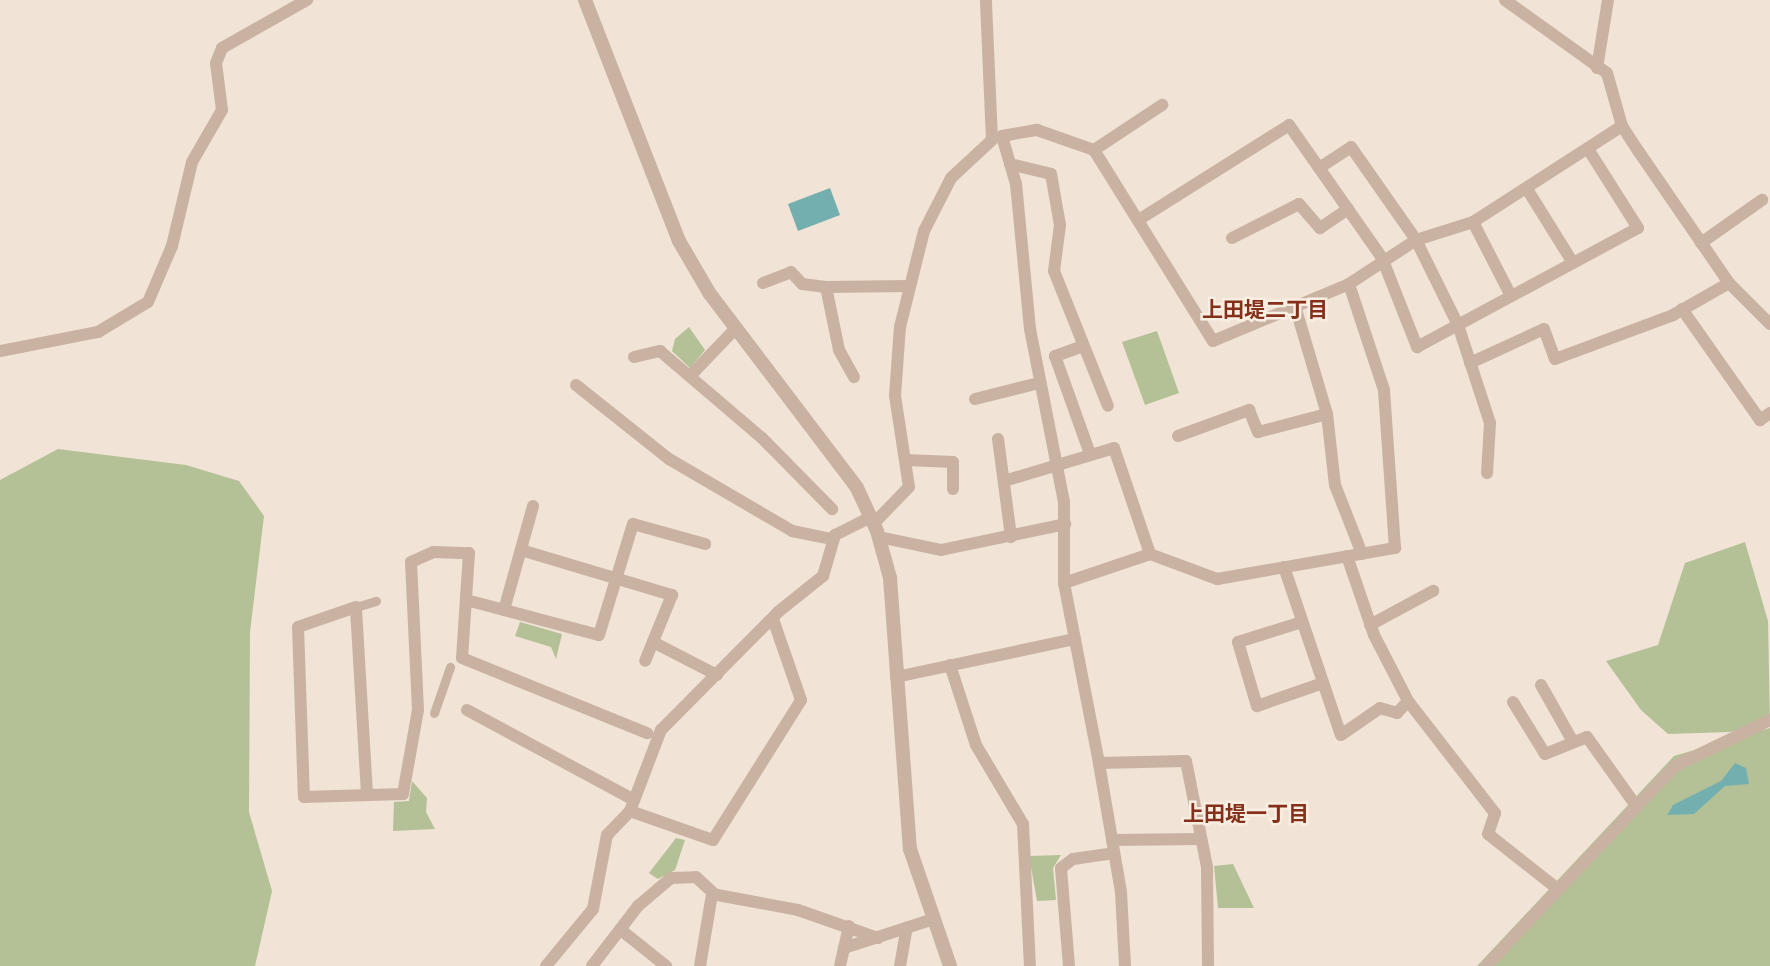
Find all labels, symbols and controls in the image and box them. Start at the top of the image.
district label: 上田堤二丁目 [1202,298,1328,324]
district label: 上田堤一丁目 [1183,802,1309,828]

